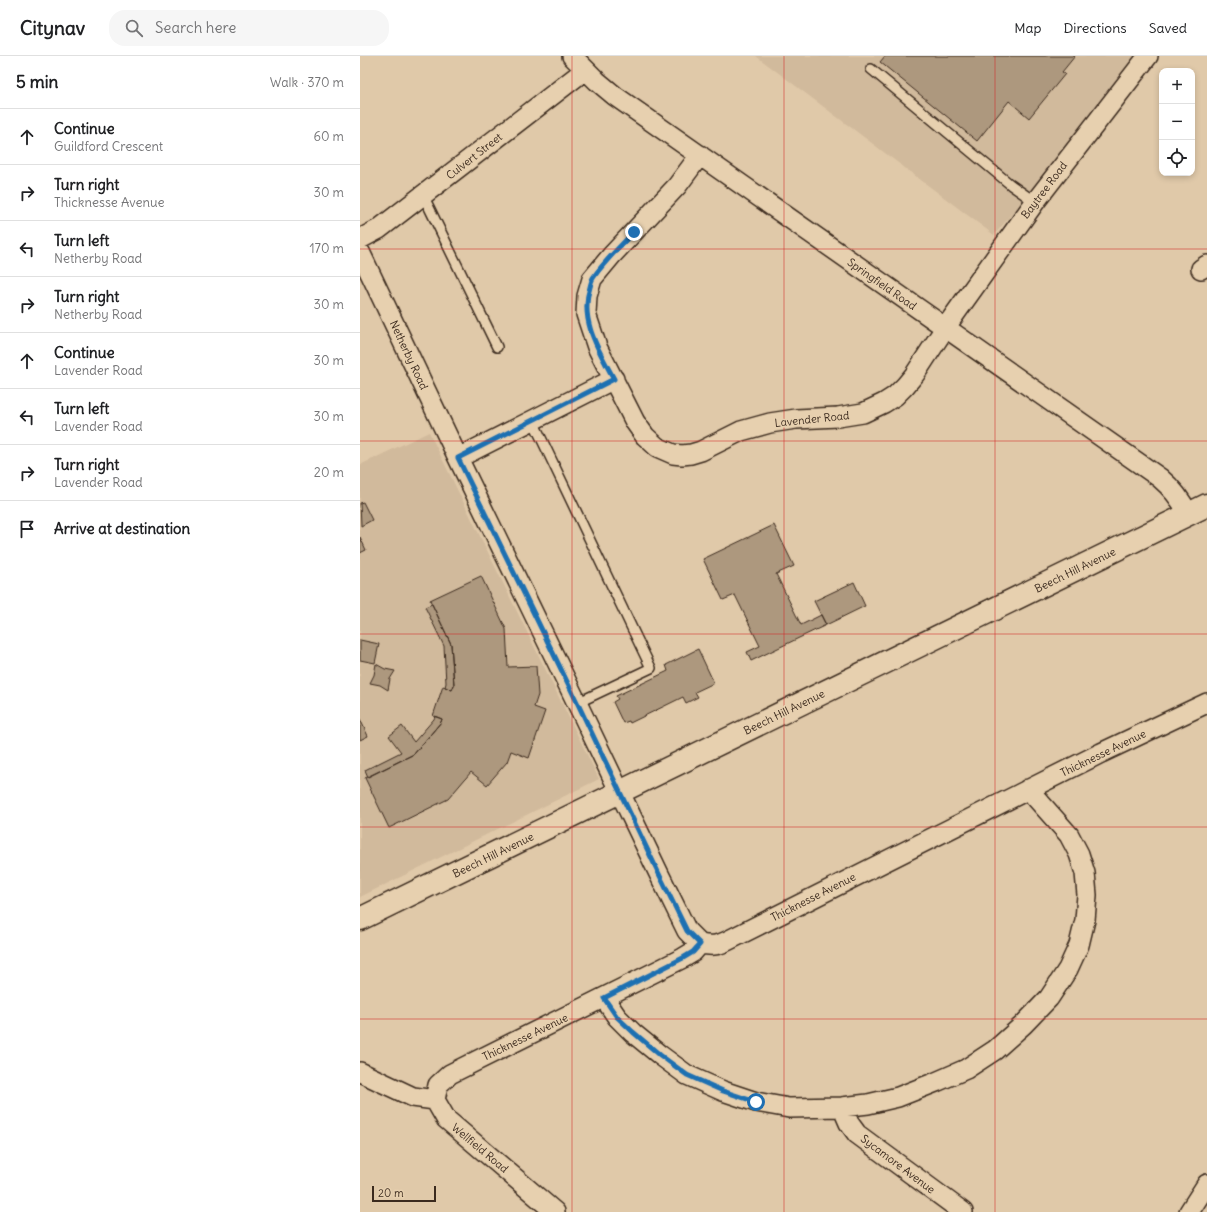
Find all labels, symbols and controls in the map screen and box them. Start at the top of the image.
search box [109,10,389,46]
text: Citynav [20,16,85,40]
icon: search [123,17,145,39]
text: Search here [155,18,236,37]
text: Map [1014,19,1041,37]
text: Directions [1063,19,1127,37]
text: Saved [1149,19,1187,37]
map controls [1159,68,1195,176]
button: + [1159,68,1195,104]
text: 5 min [16,71,58,93]
text: Walk · 370 m [270,74,344,91]
button: − [1159,104,1195,140]
text: Continue [54,119,115,138]
icon: ahead [16,126,38,148]
text: 60 m [313,128,344,145]
street label: Culvert Street [443,130,505,182]
text: Guildford Crescent [54,138,163,155]
button: locate [1159,140,1195,176]
street label: Baytree Road [1018,158,1070,221]
text: Turn right [54,175,119,194]
icon: right [16,182,38,204]
text: 30 m [314,184,344,201]
text: Thicknesse Avenue [54,194,165,211]
route end [625,223,643,241]
text: Turn left [54,231,109,250]
icon: left [16,238,38,260]
text: 170 m [309,240,344,257]
text: Netherby Road [54,250,142,267]
street label: Springfield Road [845,255,920,313]
text: Turn right [54,287,119,306]
icon: right [16,294,38,316]
text: 30 m [314,296,344,313]
text: Netherby Road [54,306,142,323]
street label: Netherby Road [387,318,431,392]
text: Continue [54,343,115,362]
icon: ahead [16,350,38,372]
text: 30 m [314,352,344,369]
text: Lavender Road [54,362,143,379]
text: Turn left [54,399,109,418]
icon: left [16,406,38,428]
text: 30 m [314,408,344,425]
street label: Lavender Road [774,408,851,430]
text: Lavender Road [54,418,143,435]
text: Turn right [54,455,119,474]
icon: right [16,462,38,484]
text: 20 m [314,464,344,481]
text: Lavender Road [54,474,143,491]
icon: arrive [16,518,38,540]
text: Arrive at destination [54,519,190,538]
street label: Beech Hill Avenue [1032,544,1118,596]
street label: Beech Hill Avenue [741,686,827,738]
street label: Thicknesse Avenue [1058,726,1148,780]
street label: Beech Hill Avenue [450,829,536,881]
street label: Thicknesse Avenue [768,870,858,924]
street label: Thicknesse Avenue [480,1010,570,1064]
route start [747,1093,765,1111]
street label: Wellfield Road [449,1120,512,1176]
street label: Sycamore Avenue [858,1131,938,1197]
scale bar [372,1184,436,1203]
text: 20 m [378,1186,404,1200]

